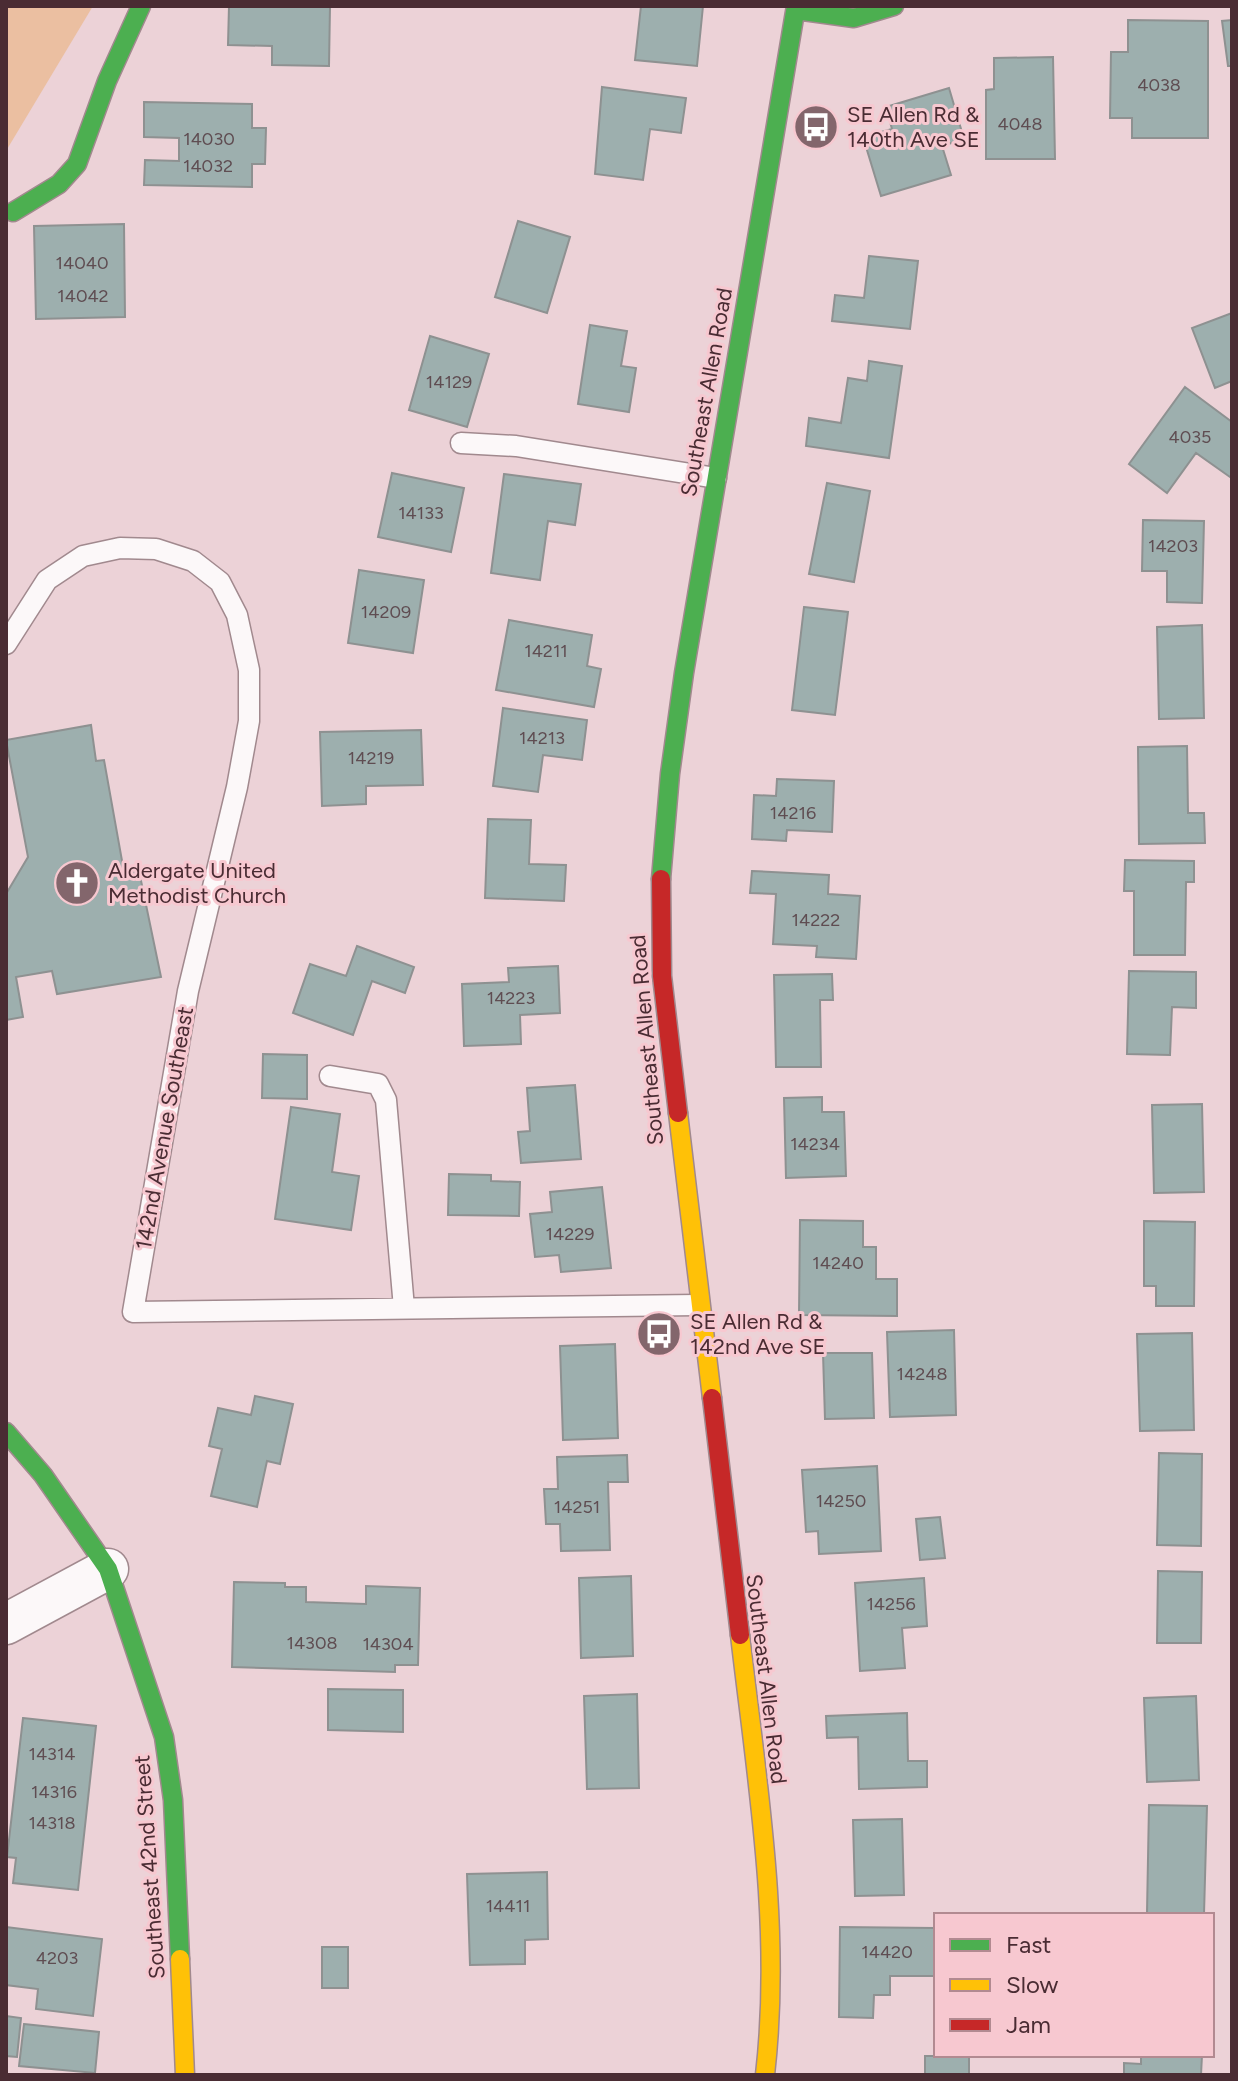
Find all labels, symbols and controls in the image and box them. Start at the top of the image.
house number: 4038 [1137,74,1181,96]
place label: SE Allen Rd & 140th Ave SE [847,101,980,153]
bus stop icon: SE Allen Rd & 140th Ave SE [792,103,840,151]
house number: 4048 [998,113,1042,135]
house number: 14030 [183,128,235,150]
house number: 14032 [183,155,233,177]
house number: 14040 [56,252,108,274]
house number: 14042 [57,285,109,307]
street label: Southeast Allen Road [675,286,738,498]
house number: 14129 [426,371,472,393]
house number: 4035 [1169,426,1211,448]
house number: 14133 [398,502,444,524]
house number: 14203 [1148,535,1198,557]
house number: 14209 [361,601,411,623]
house number: 14211 [524,640,568,662]
house number: 14213 [519,727,565,749]
house number: 14219 [348,747,394,769]
house number: 14216 [770,802,816,824]
place label: Aldergate United Methodist Church [108,857,286,909]
church icon: Aldergate United Methodist Church [53,859,101,907]
house number: 14222 [792,909,840,931]
street label: Southeast Allen Road [624,934,669,1146]
house number: 14223 [487,987,535,1009]
street label: 142nd Avenue Southeast [130,1004,199,1252]
house number: 14234 [790,1133,840,1155]
house number: 14229 [546,1223,594,1245]
house number: 14240 [812,1252,864,1274]
place label: SE Allen Rd & 142nd Ave SE [690,1308,825,1360]
bus stop icon: SE Allen Rd & 142nd Ave SE [635,1310,683,1358]
house number: 14248 [897,1363,947,1385]
house number: 14250 [816,1490,866,1512]
house number: 14251 [554,1496,600,1518]
street label: Southeast Allen Road [740,1573,793,1786]
house number: 14256 [866,1593,916,1615]
house number: 14308 [287,1632,338,1654]
house number: 14304 [362,1633,414,1655]
house number: 14314 [28,1743,76,1765]
street label: Southeast 42nd Street [128,1754,171,1980]
house number: 14316 [31,1781,77,1803]
house number: 14318 [29,1812,75,1834]
house number: 14411 [486,1895,530,1917]
legend [934,1913,1214,2057]
text: Fast [1006,1930,1051,1959]
house number: 14420 [861,1941,913,1963]
house number: 4203 [36,1947,78,1969]
text: Slow [1006,1970,1059,1999]
text: Jam [1006,2010,1051,2039]

